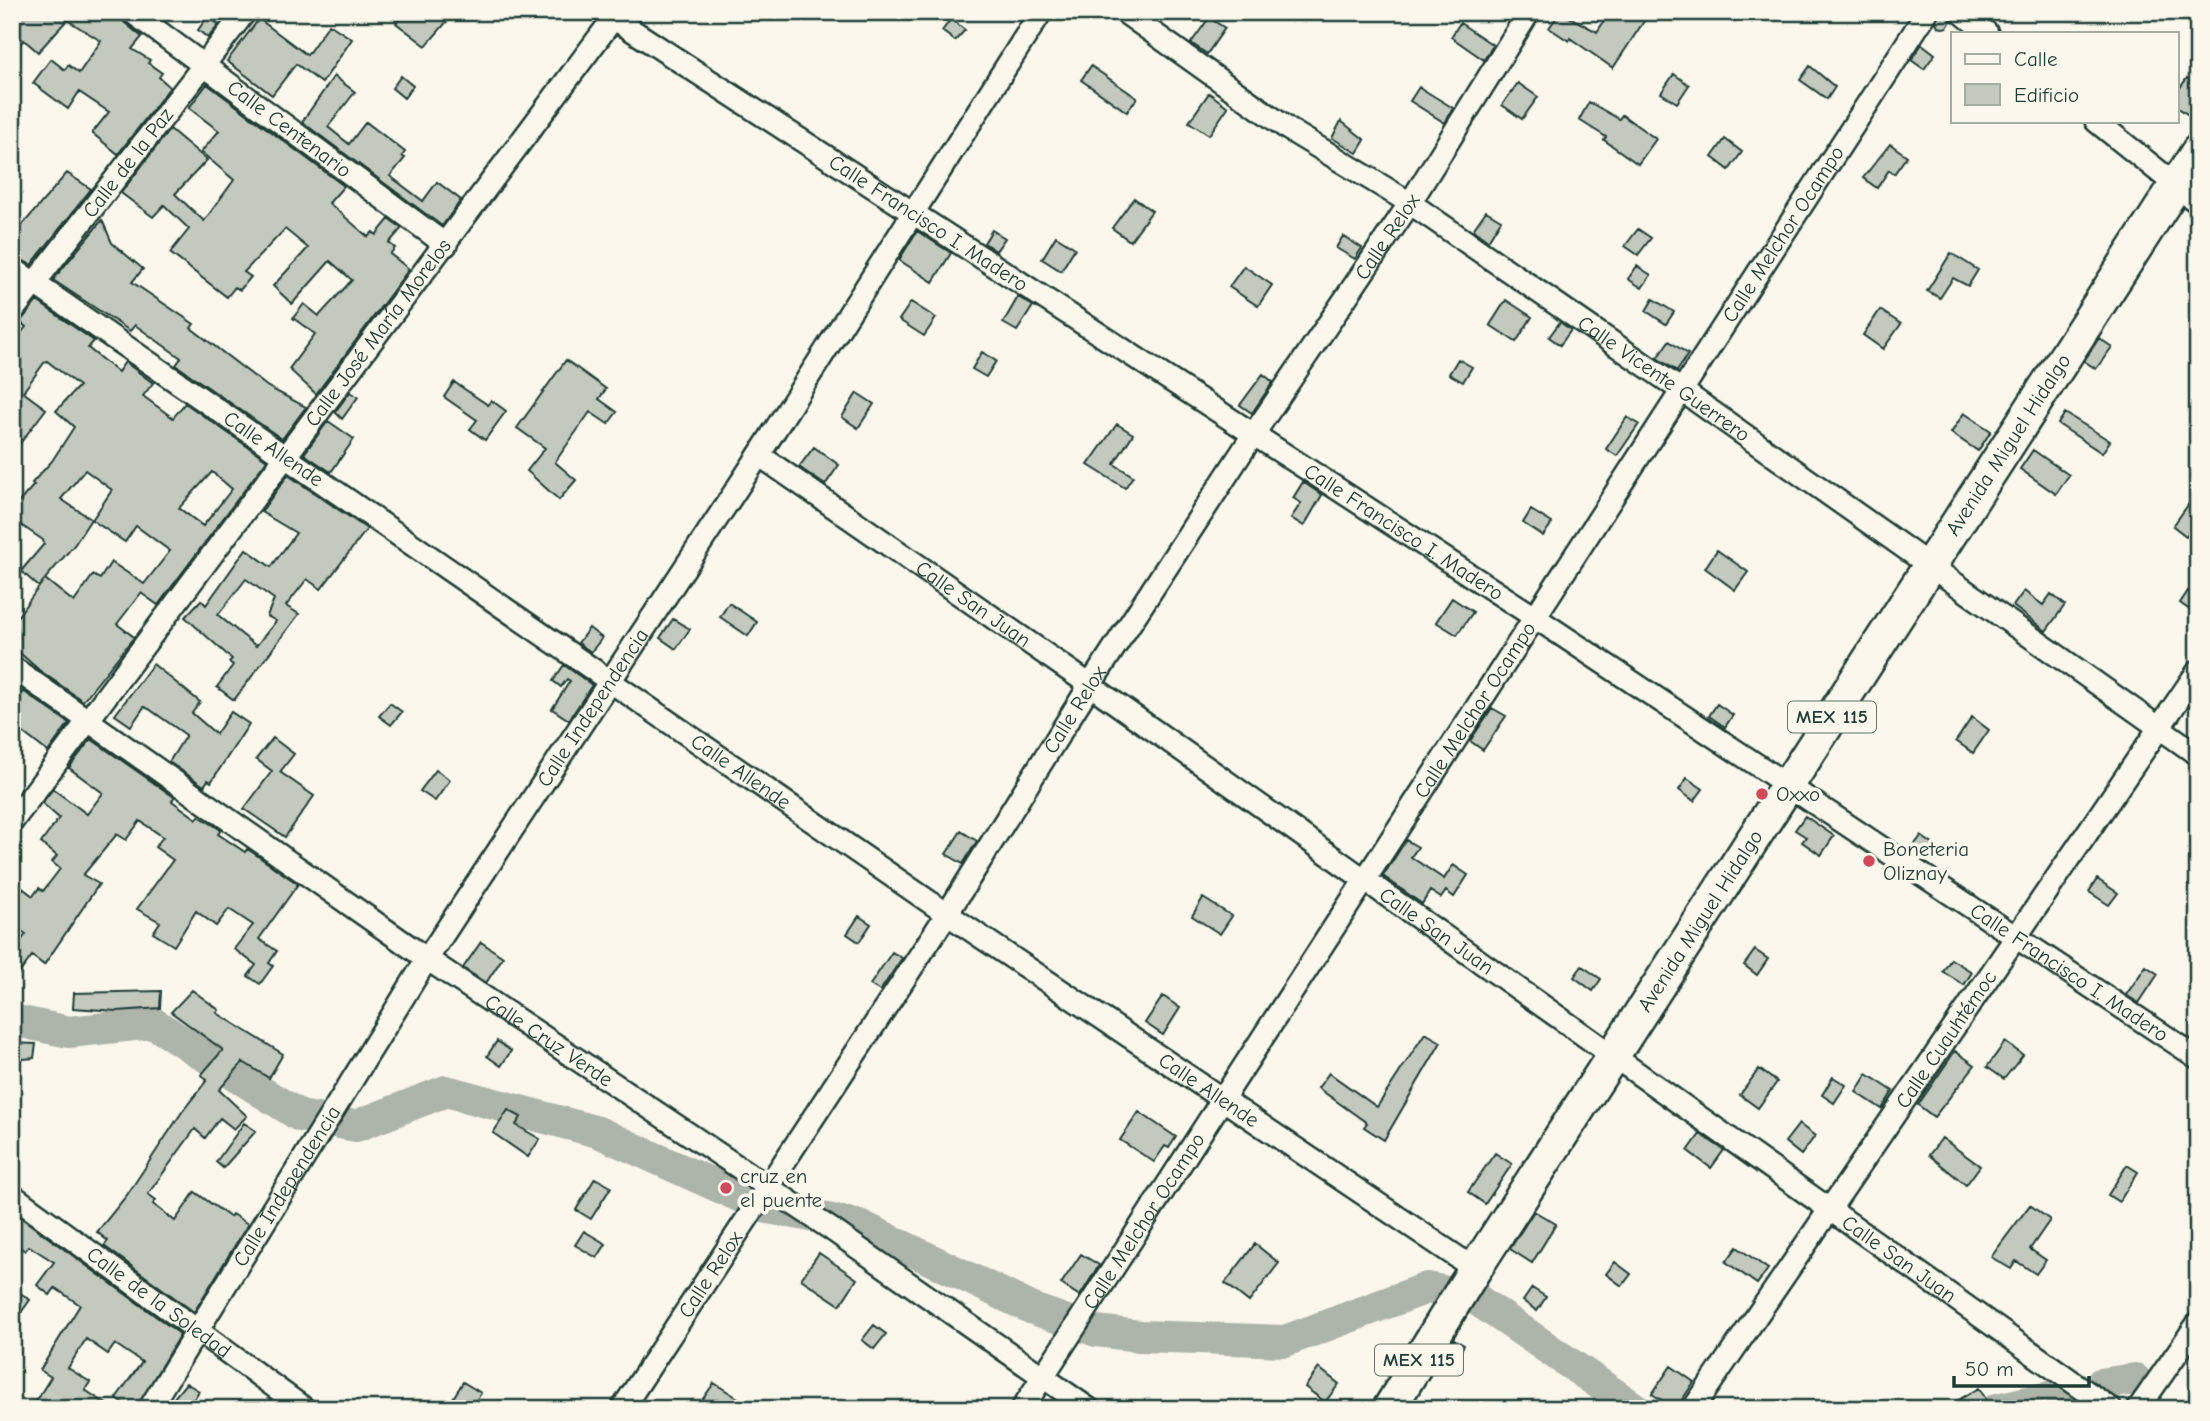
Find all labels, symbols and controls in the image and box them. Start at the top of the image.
legend [1951,32,2178,122]
text: Calle [2014,47,2057,71]
street label: Calle Centenario [223,75,356,183]
text: Edificio [2014,83,2079,107]
street label: Calle de la Paz [78,103,178,222]
street label: Calle Melchor Ocampo [1717,141,1849,327]
street label: Calle Francisco I. Madero [824,149,1032,296]
street label: Calle Relox [1350,189,1425,284]
street label: Calle José María Morelos [300,234,456,431]
street label: Calle Vicente Guerrero [1573,311,1755,447]
street label: Avenida Miguel Hidalgo [1941,349,2076,540]
street label: Calle Allende [219,406,328,492]
street label: Calle Francisco I. Madero [1300,459,1508,605]
street label: Calle San Juan [911,556,1035,652]
street label: Calle Melchor Ocampo [1409,617,1541,803]
street label: Calle Independencia [532,624,653,791]
street label: Calle Relox [1038,662,1111,758]
road number: MEX 115 [1788,702,1876,732]
street label: Calle Allende [686,729,795,814]
place label: Oxxo [1776,782,1820,806]
marker: Oxxo [1754,786,1770,802]
street label: Avenida Miguel Hidalgo [1633,825,1768,1016]
place label: Boneteria Oliznay [1883,837,1969,885]
marker: Boneteria Oliznay [1861,853,1877,869]
street label: Calle San Juan [1375,882,1498,979]
street label: Calle Francisco I. Madero [1966,898,2173,1047]
street label: Calle Cuauhtémoc [1890,966,2002,1113]
street label: Calle Cruz Verde [480,989,617,1092]
street label: Calle Allende [1154,1048,1264,1132]
street label: Calle Independencia [228,1101,345,1271]
street label: Calle Melchor Ocampo [1078,1128,1210,1314]
place label: cruz en el puente [740,1164,822,1212]
marker: cruz en el puente [718,1180,734,1196]
street label: Calle San Juan [1837,1210,1961,1307]
street label: Calle Relox [673,1227,747,1322]
street label: Calle de la Soledad [82,1242,236,1363]
road number: MEX 115 [1375,1344,1463,1376]
scale bar [1954,1344,2089,1388]
text: 50 m [1965,1357,2014,1381]

